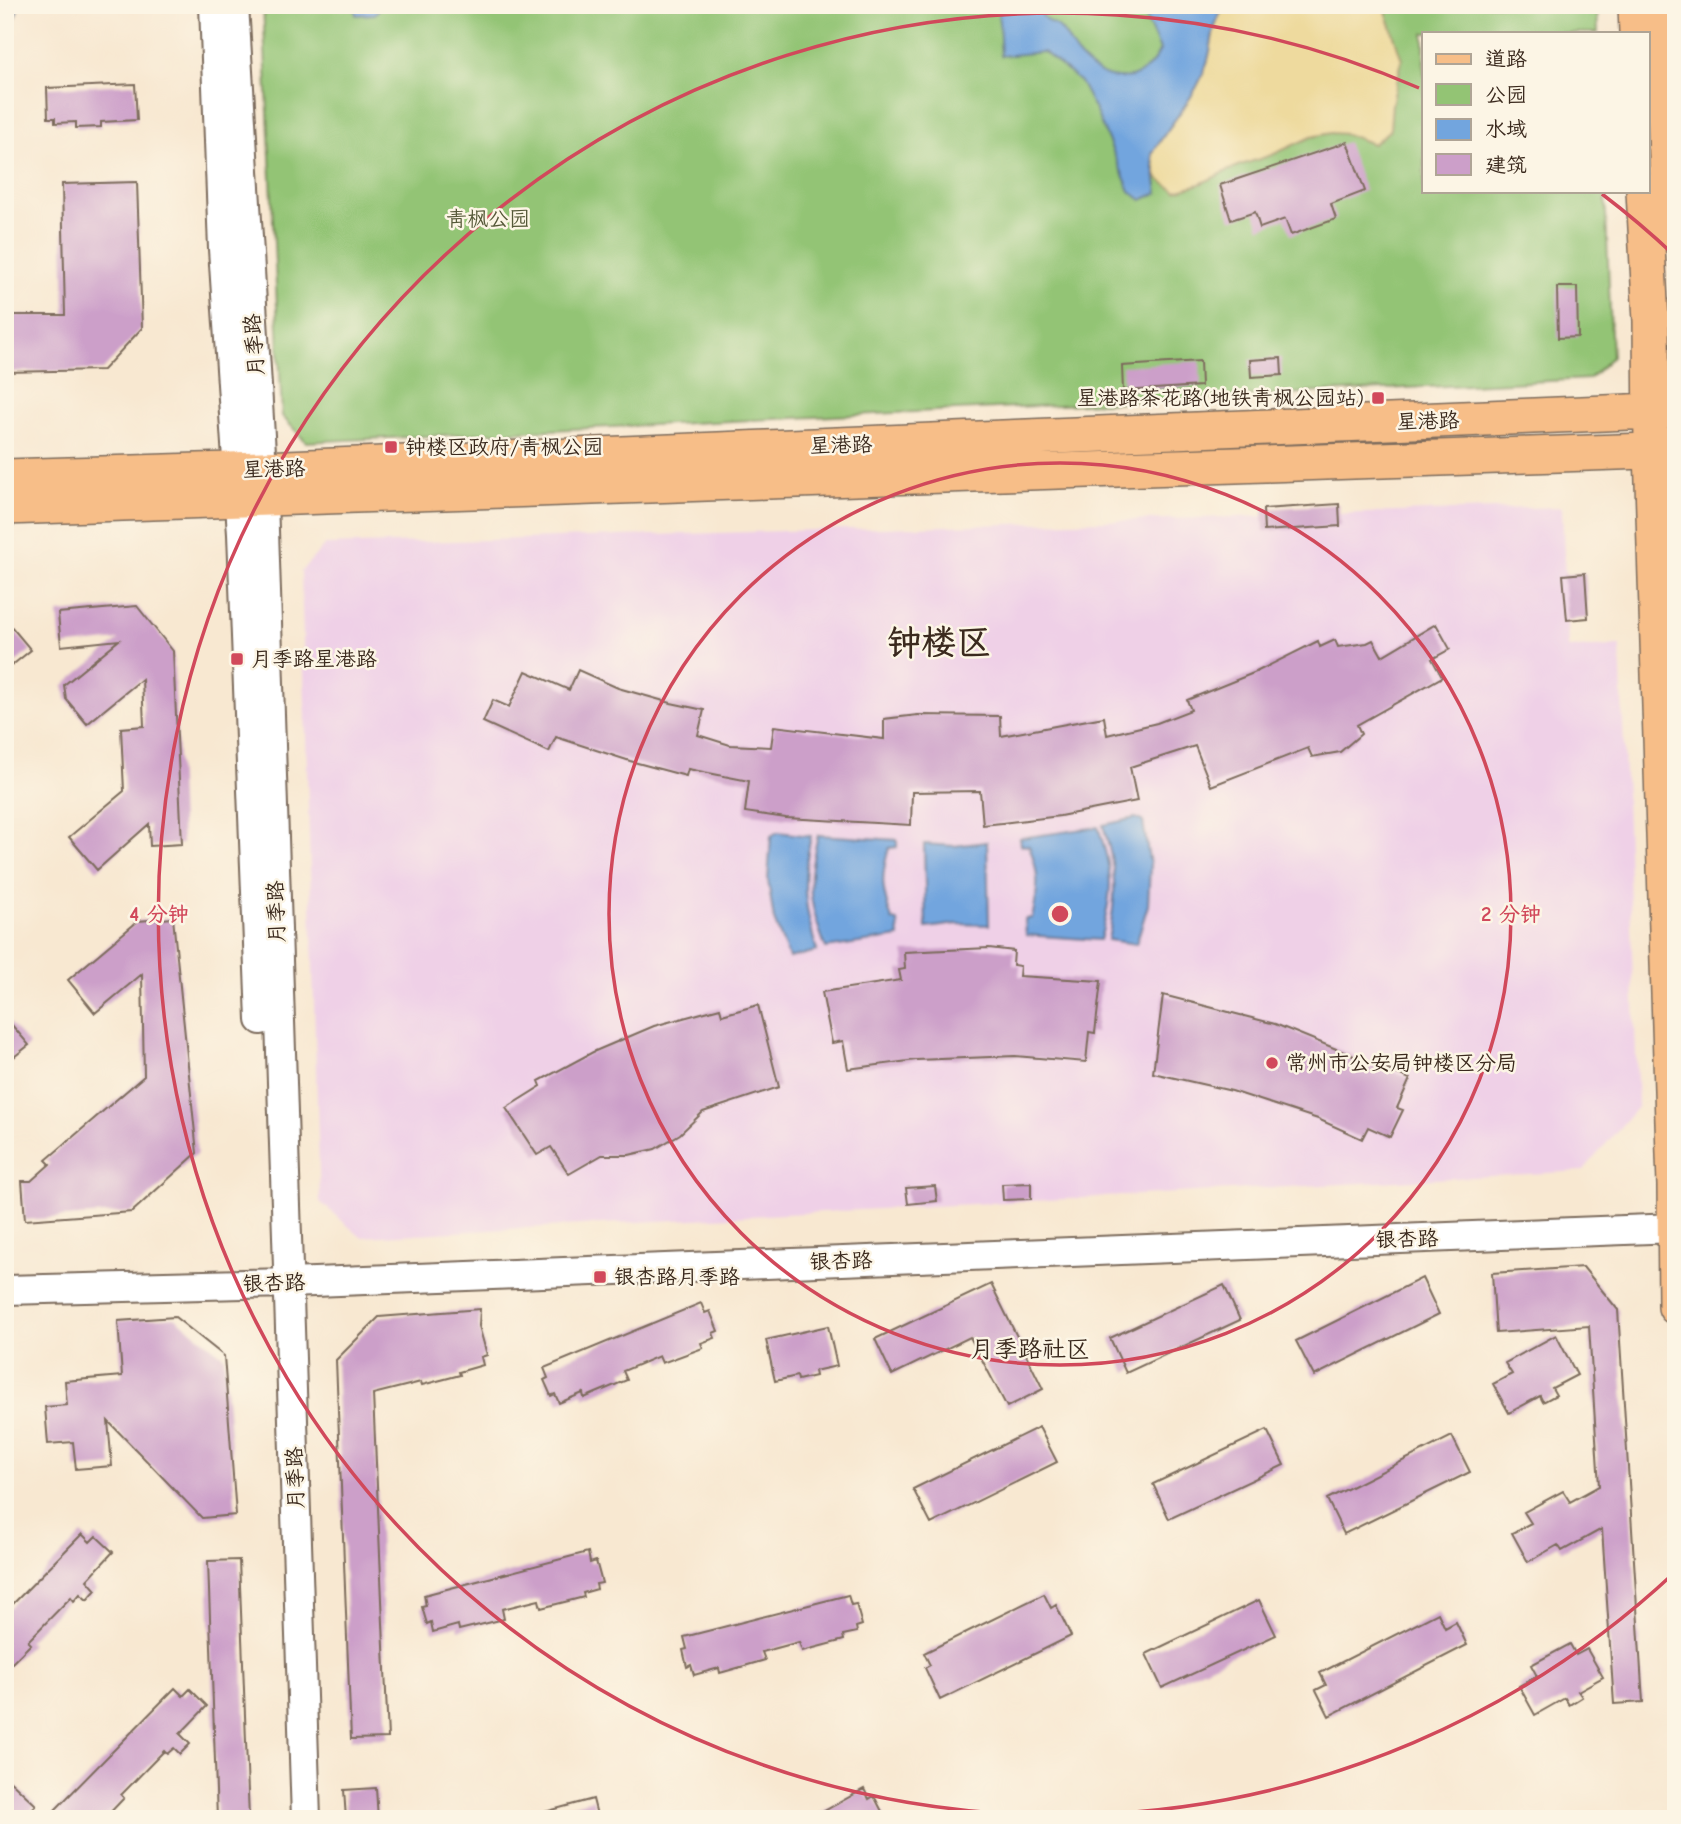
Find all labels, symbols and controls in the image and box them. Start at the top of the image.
legend [1422,32,1650,192]
text: 道路 [1485,47,1527,71]
text: 公园 [1485,83,1527,107]
text: 水域 [1485,117,1527,141]
text: 建筑 [1485,153,1527,177]
park label: 青枫公园 [446,207,530,231]
street label: 月季路 [240,313,268,377]
place label: 星港路茶花路(地铁青枫公园站) [1076,386,1364,410]
marker: 星港路茶花路(地铁青枫公园站) [1370,390,1386,406]
street label: 星港路 [1396,408,1460,434]
street label: 星港路 [809,432,873,458]
place label: 钟楼区政府/青枫公园 [405,435,603,459]
marker: 钟楼区政府/青枫公园 [383,439,399,455]
street label: 星港路 [242,456,306,482]
district label: 钟楼区 [886,622,992,663]
place label: 月季路星港路 [251,647,377,671]
marker: 月季路星港路 [229,651,245,667]
street label: 月季路 [263,880,289,944]
text: 4 分钟 [129,902,189,926]
centre of rings [1048,902,1072,926]
text: 2 分钟 [1481,902,1541,926]
place label: 常州市公安局钟楼区分局 [1286,1051,1517,1075]
marker: 常州市公安局钟楼区分局 [1264,1055,1280,1071]
street label: 银杏路 [1375,1226,1439,1252]
street label: 银杏路 [809,1248,873,1274]
place label: 银杏路月季路 [614,1265,740,1289]
marker: 银杏路月季路 [592,1269,608,1285]
street label: 银杏路 [242,1270,306,1296]
district label: 月季路社区 [970,1335,1090,1363]
street label: 月季路 [282,1446,308,1510]

